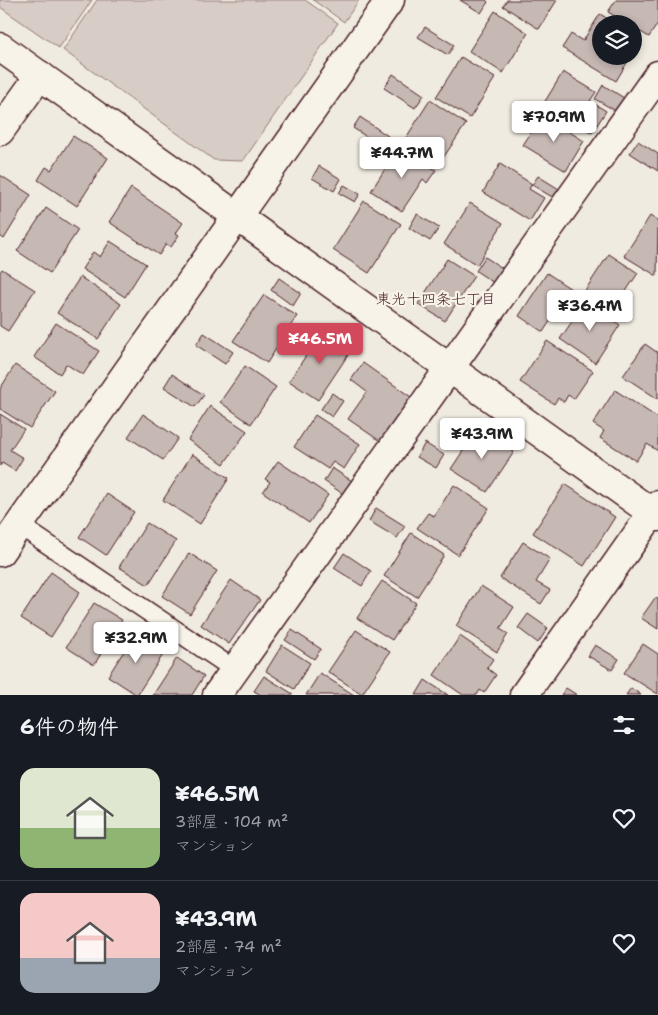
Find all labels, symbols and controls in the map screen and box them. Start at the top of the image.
map controls [592,15,642,65]
button: layers [592,15,642,65]
pin: ¥70.9M [513,100,595,143]
text: ¥70.9M [523,106,585,127]
pin: ¥44.7M [361,136,443,179]
text: ¥44.7M [370,142,434,163]
district label: 東光十四条七丁目 [376,289,496,309]
pin: ¥36.4M [549,290,631,332]
text: ¥36.4M [558,295,622,316]
pin: ¥46.5M [279,322,361,365]
text: ¥46.5M [288,328,352,349]
pin: ¥43.9M [441,418,523,460]
text: ¥43.9M [451,423,513,444]
pin: ¥32.9M [95,622,177,664]
text: ¥32.9M [104,627,168,648]
icon: filters [610,711,638,739]
text: 6件の物件 [20,713,119,741]
text: ¥46.5M [175,780,259,808]
icon: home [60,788,120,848]
icon: heart [610,804,638,832]
text: 3部屋 · 104 m² [175,811,288,832]
text: マンション [175,835,254,856]
text: ¥43.9M [175,905,257,933]
icon: home [60,913,120,973]
icon: heart [610,929,638,957]
text: 2部屋 · 74 m² [175,936,282,957]
text: マンション [175,960,254,981]

